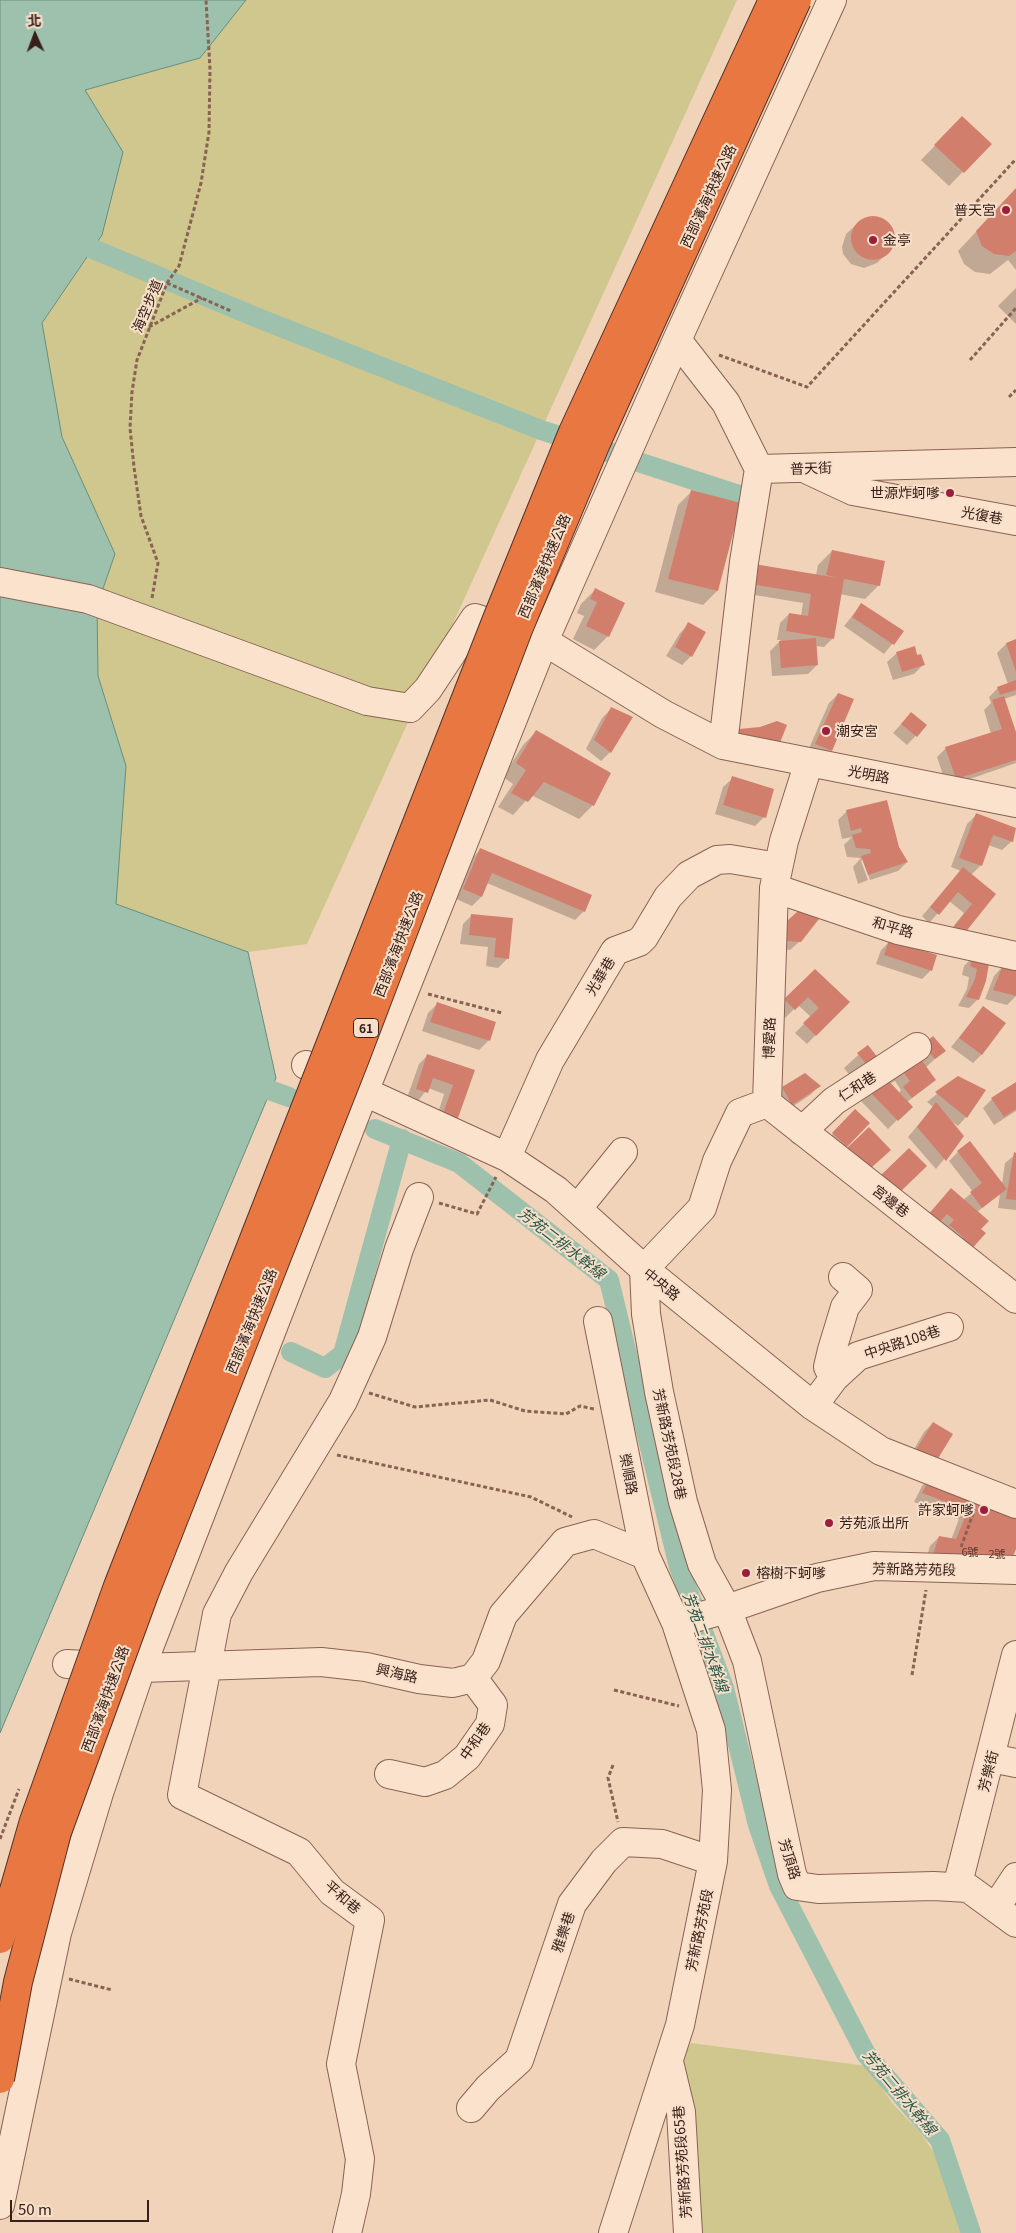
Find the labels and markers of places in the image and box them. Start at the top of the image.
place label: 普天宮 [954,202,996,218]
marker: 普天宮 [1000,204,1012,216]
place label: 金亭 [883,232,911,248]
marker: 金亭 [867,234,879,246]
place label: 世源炸蚵嗲 [870,485,940,501]
marker: 世源炸蚵嗲 [944,487,956,499]
place label: 潮安宮 [836,723,878,739]
marker: 潮安宮 [820,725,832,737]
place label: 許家蚵嗲 [918,1502,974,1518]
marker: 許家蚵嗲 [978,1504,990,1516]
place label: 芳苑派出所 [839,1515,909,1531]
marker: 芳苑派出所 [823,1517,835,1529]
place label: 榕樹下蚵嗲 [756,1565,826,1581]
marker: 榕樹下蚵嗲 [740,1567,752,1579]

